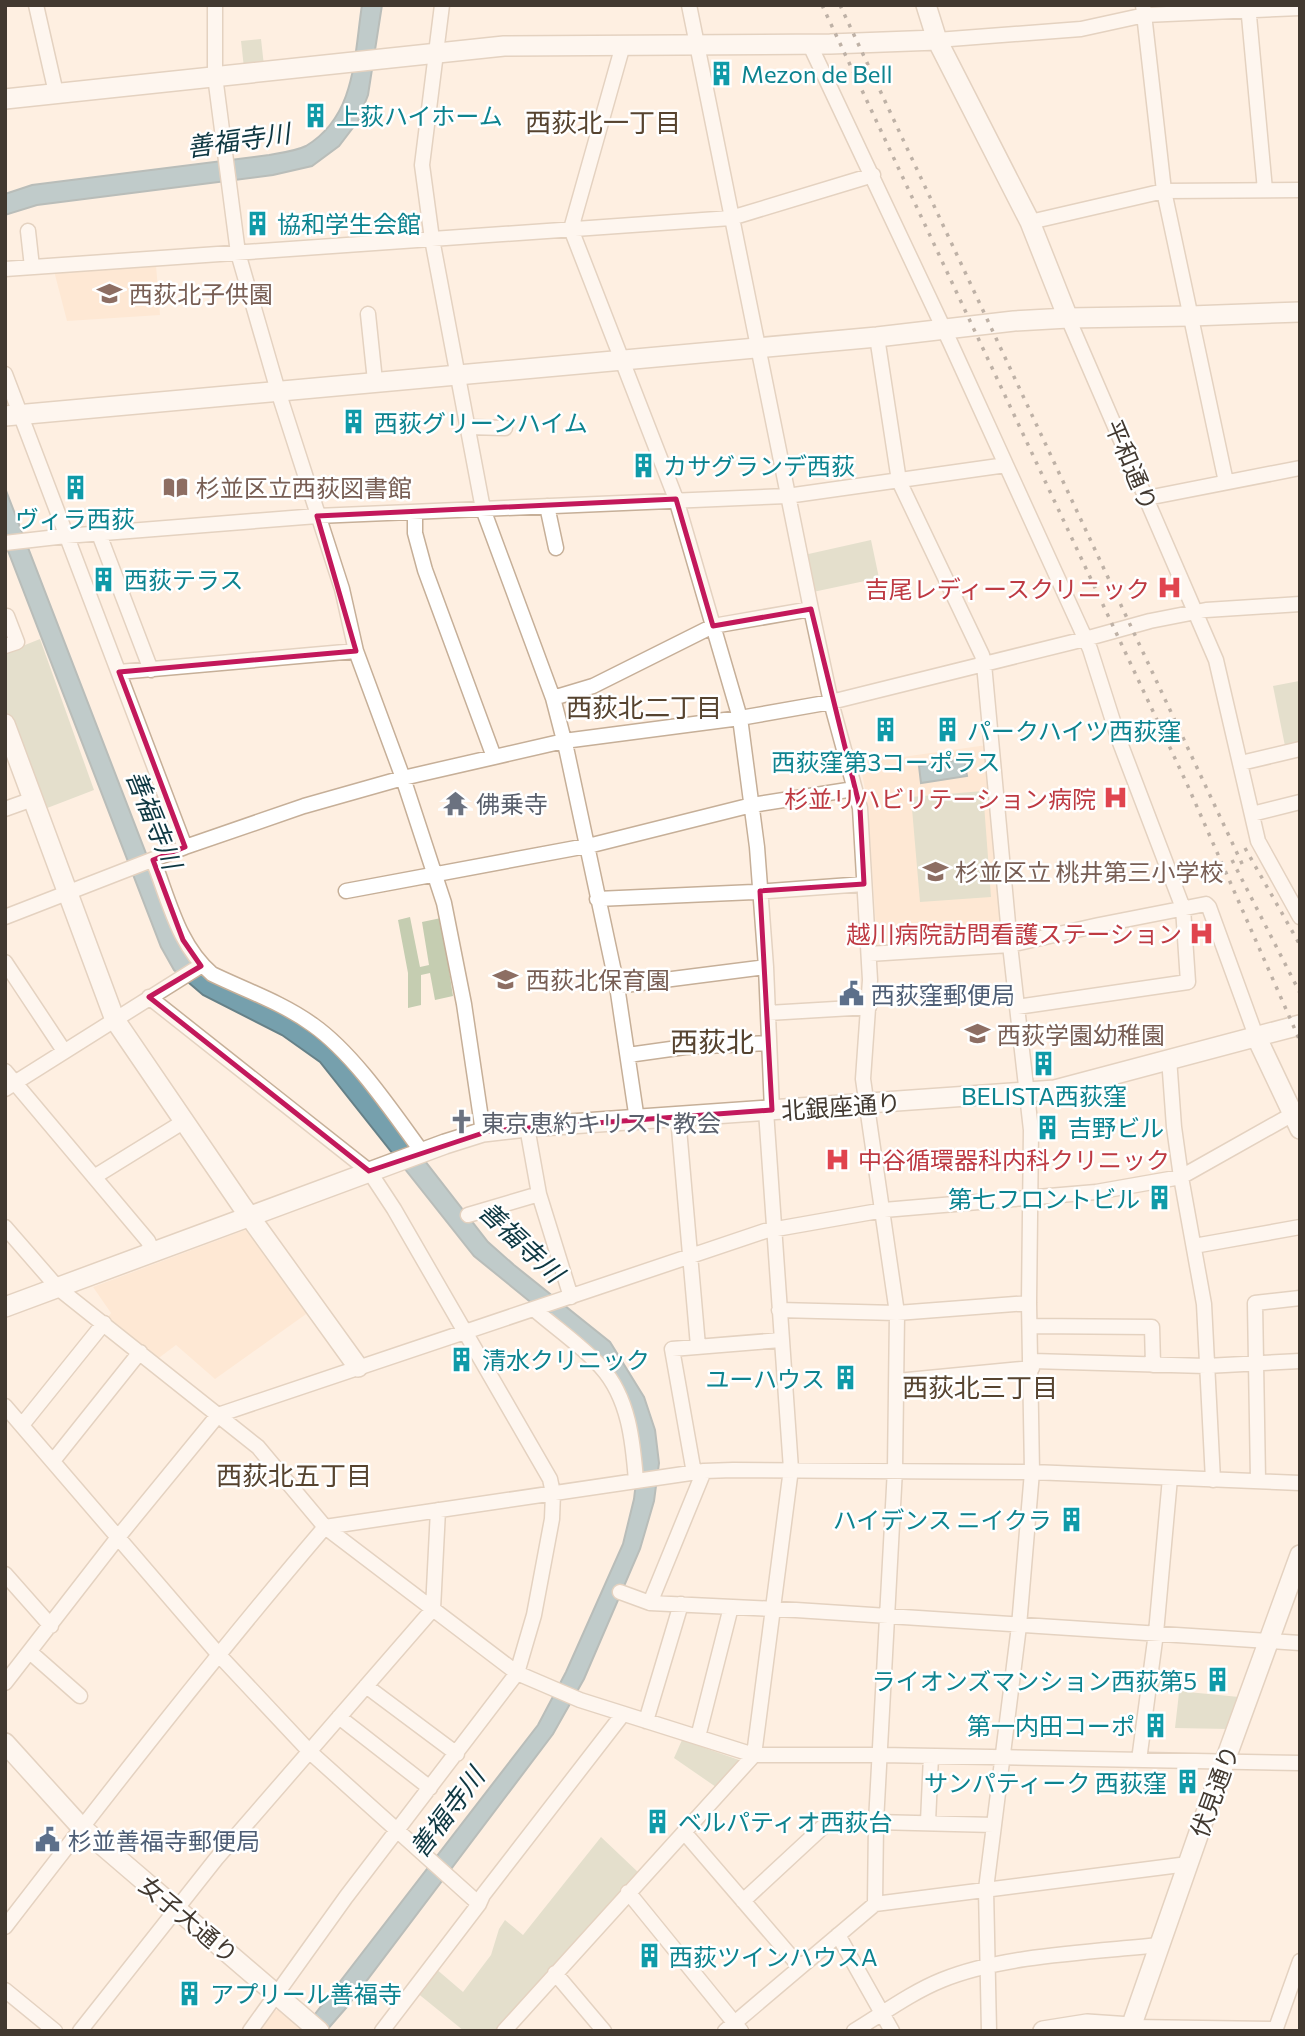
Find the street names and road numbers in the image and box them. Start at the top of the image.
street label: 平和通り [1100,415,1164,515]
street label: 北銀座通り [780,1087,902,1125]
street label: 伏見通り [1184,1741,1244,1841]
street label: 女子大通り [134,1869,244,1969]

